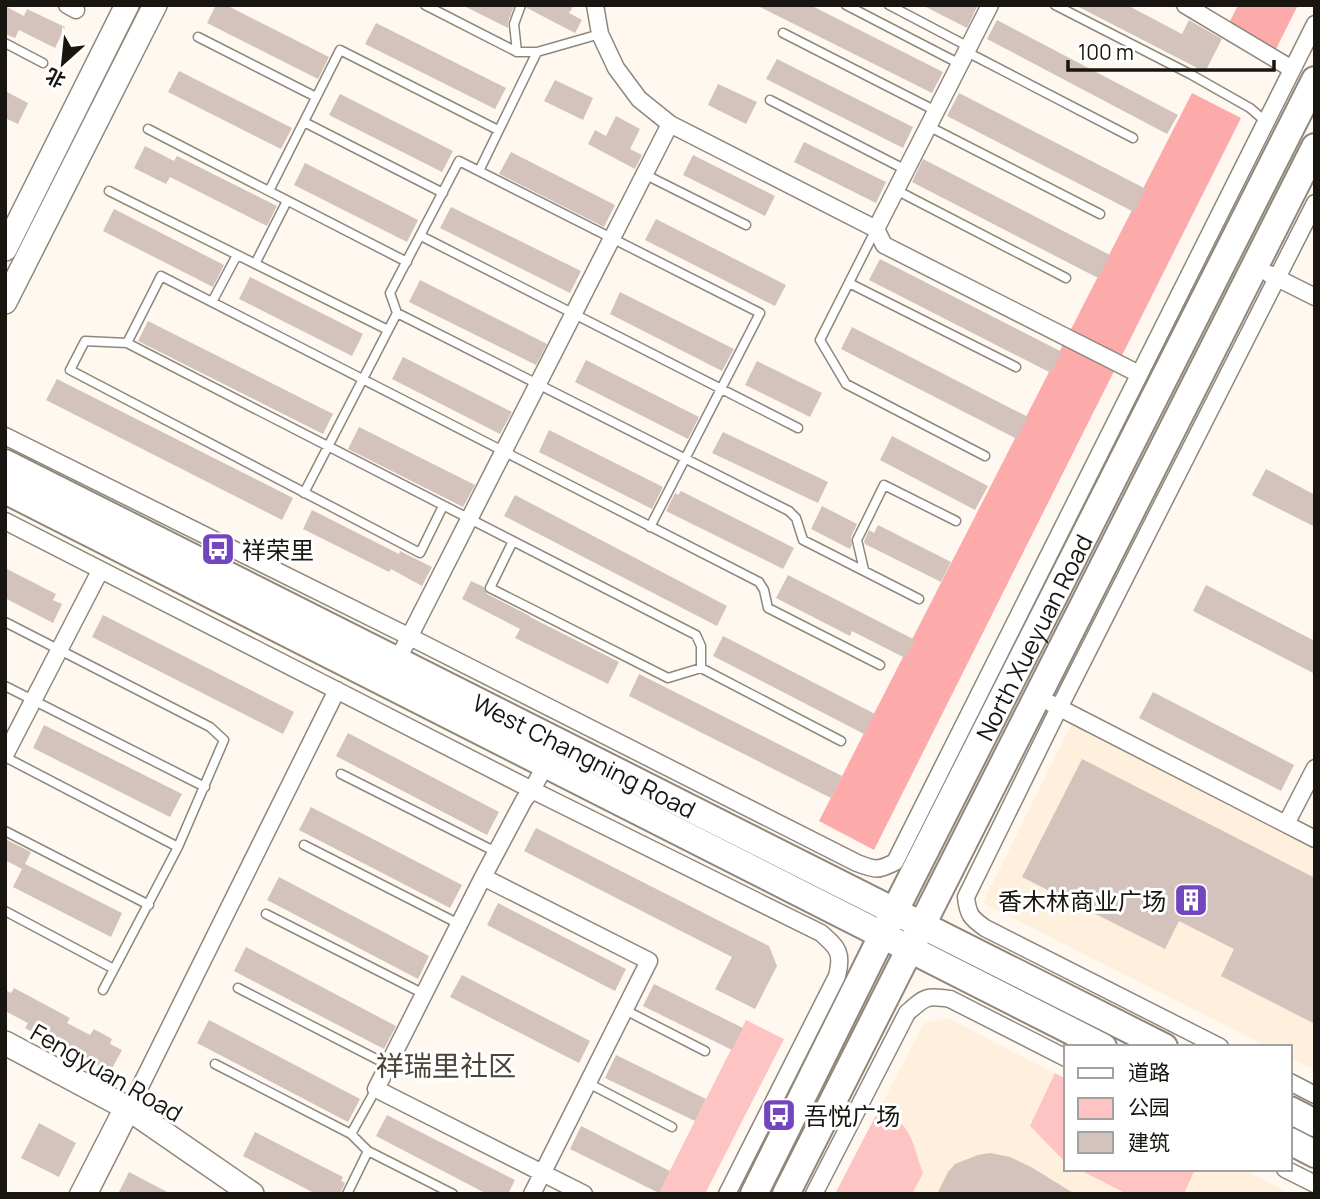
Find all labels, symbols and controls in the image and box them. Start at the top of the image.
north arrow [28,28,98,98]
scale bar [1068,28,1274,72]
text: 100 m [1078,38,1134,66]
text: 北 [41,62,70,94]
street label: North Xueyuan Road [967,528,1099,746]
bus stop icon: 祥荣里 [199,530,237,568]
place label: 祥荣里 [242,533,314,566]
street label: West Changning Road [468,685,702,825]
building icon: 香木林商业广场 [1172,881,1210,919]
place label: 香木林商业广场 [998,884,1166,917]
street label: Fengyuan Road [25,1015,189,1129]
legend [1064,1045,1292,1171]
district label: 祥瑞里社区 [376,1046,516,1084]
text: 道路 [1128,1058,1170,1086]
text: 公园 [1128,1093,1170,1121]
bus stop icon: 吾悦广场 [760,1096,798,1134]
place label: 吾悦广场 [804,1099,900,1132]
text: 建筑 [1128,1128,1170,1156]

